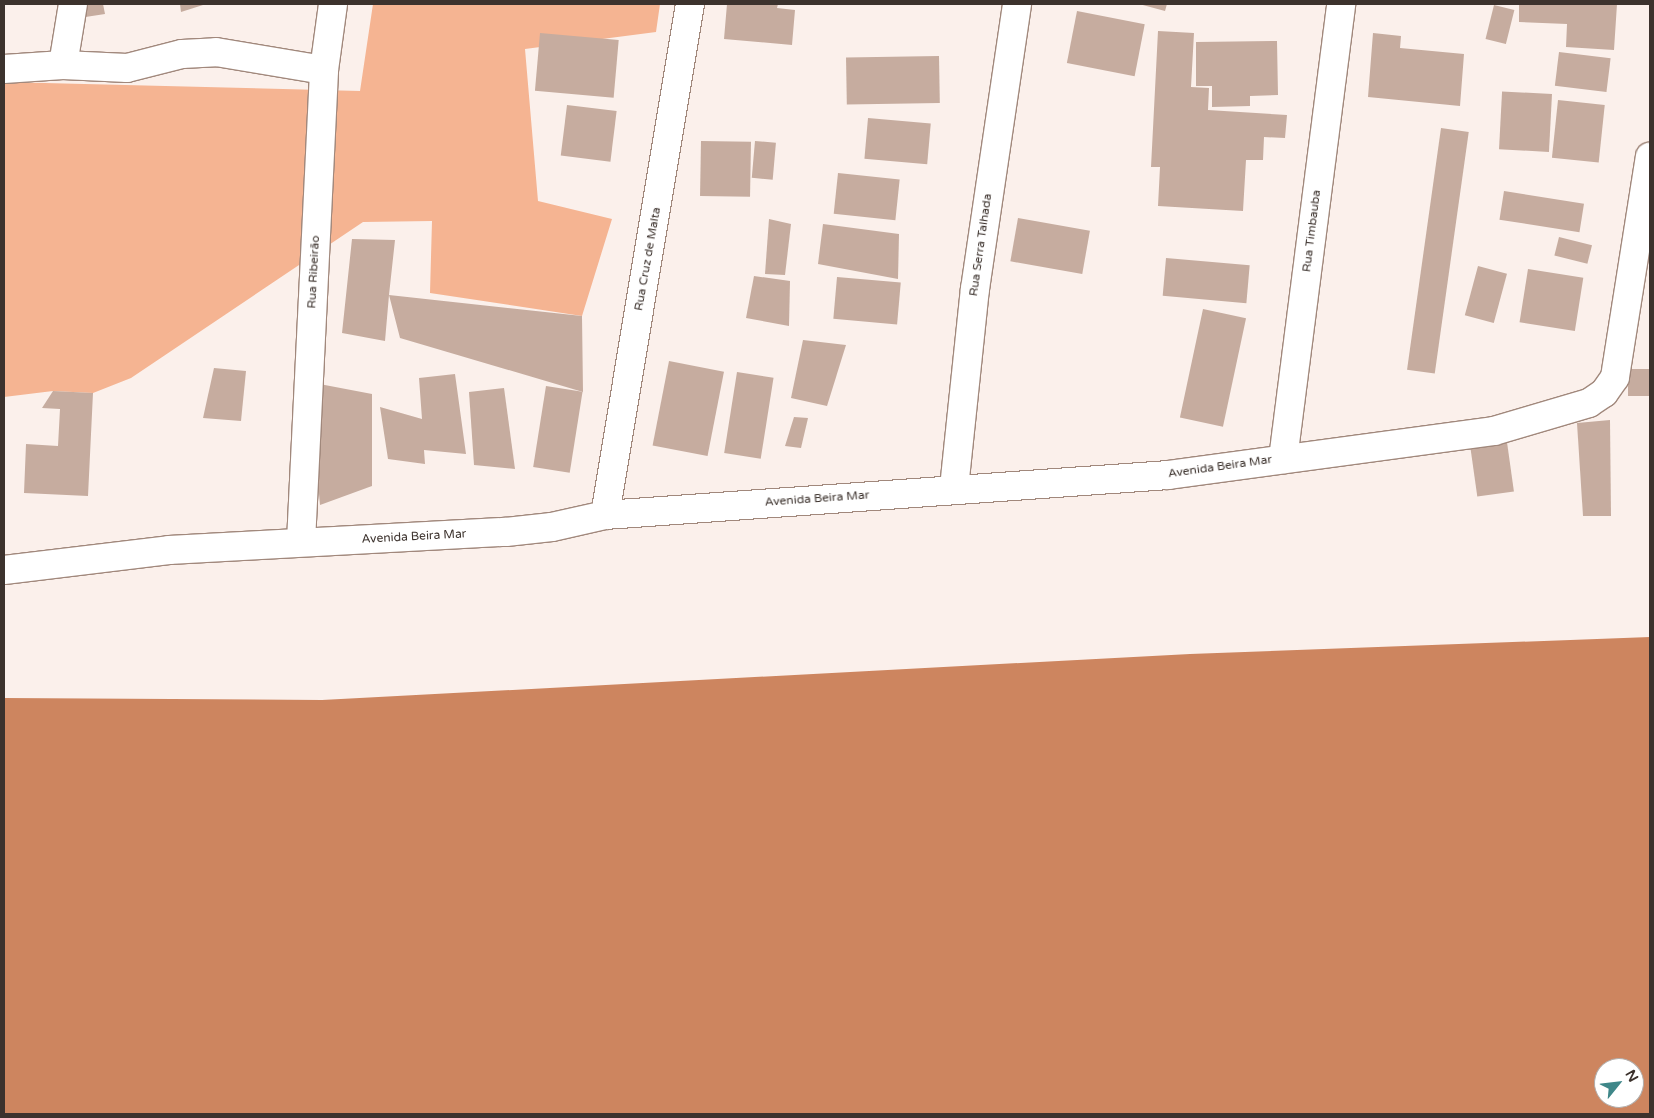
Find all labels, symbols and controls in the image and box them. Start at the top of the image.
street label: Rua Timbauba [1300,189,1324,273]
street label: Rua Serra Talhada [967,193,995,297]
street label: Rua Cruz de Malta [632,206,664,312]
street label: Rua Ribeirão [305,235,323,309]
street label: Avenida Beira Mar [1167,453,1273,481]
street label: Avenida Beira Mar [764,488,870,510]
street label: Avenida Beira Mar [361,527,467,547]
north arrow [1594,1058,1644,1108]
text: N [1622,1067,1642,1085]

